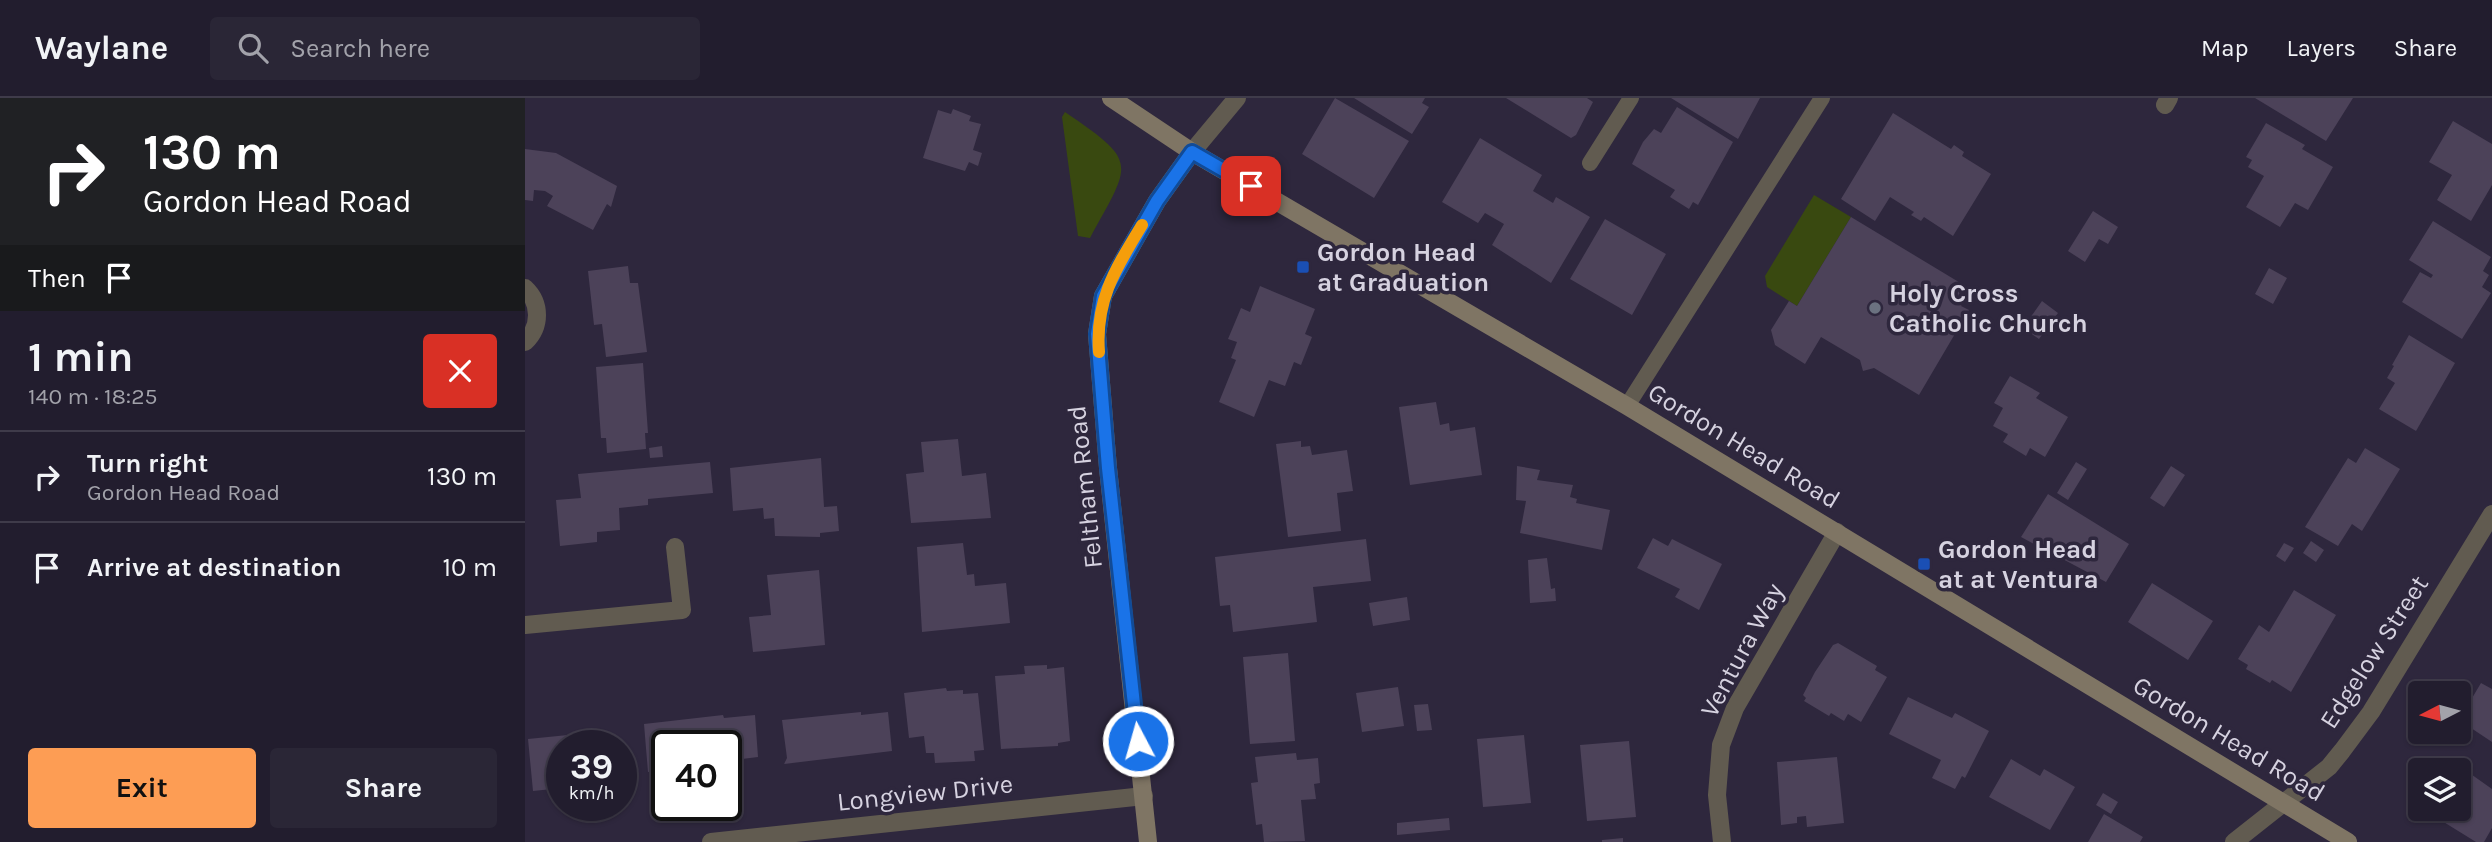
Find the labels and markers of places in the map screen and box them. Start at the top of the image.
pin [1221,156,1281,216]
place label: Gordon Head at Graduation [1317,237,1489,298]
marker: Gordon Head at Graduation [1295,259,1311,275]
place label: Holy Cross Catholic Church [1889,278,2088,339]
marker: Holy Cross Catholic Church [1867,300,1883,316]
place label: Gordon Head at at Ventura [1938,534,2099,595]
marker: Gordon Head at at Ventura [1916,556,1932,572]

